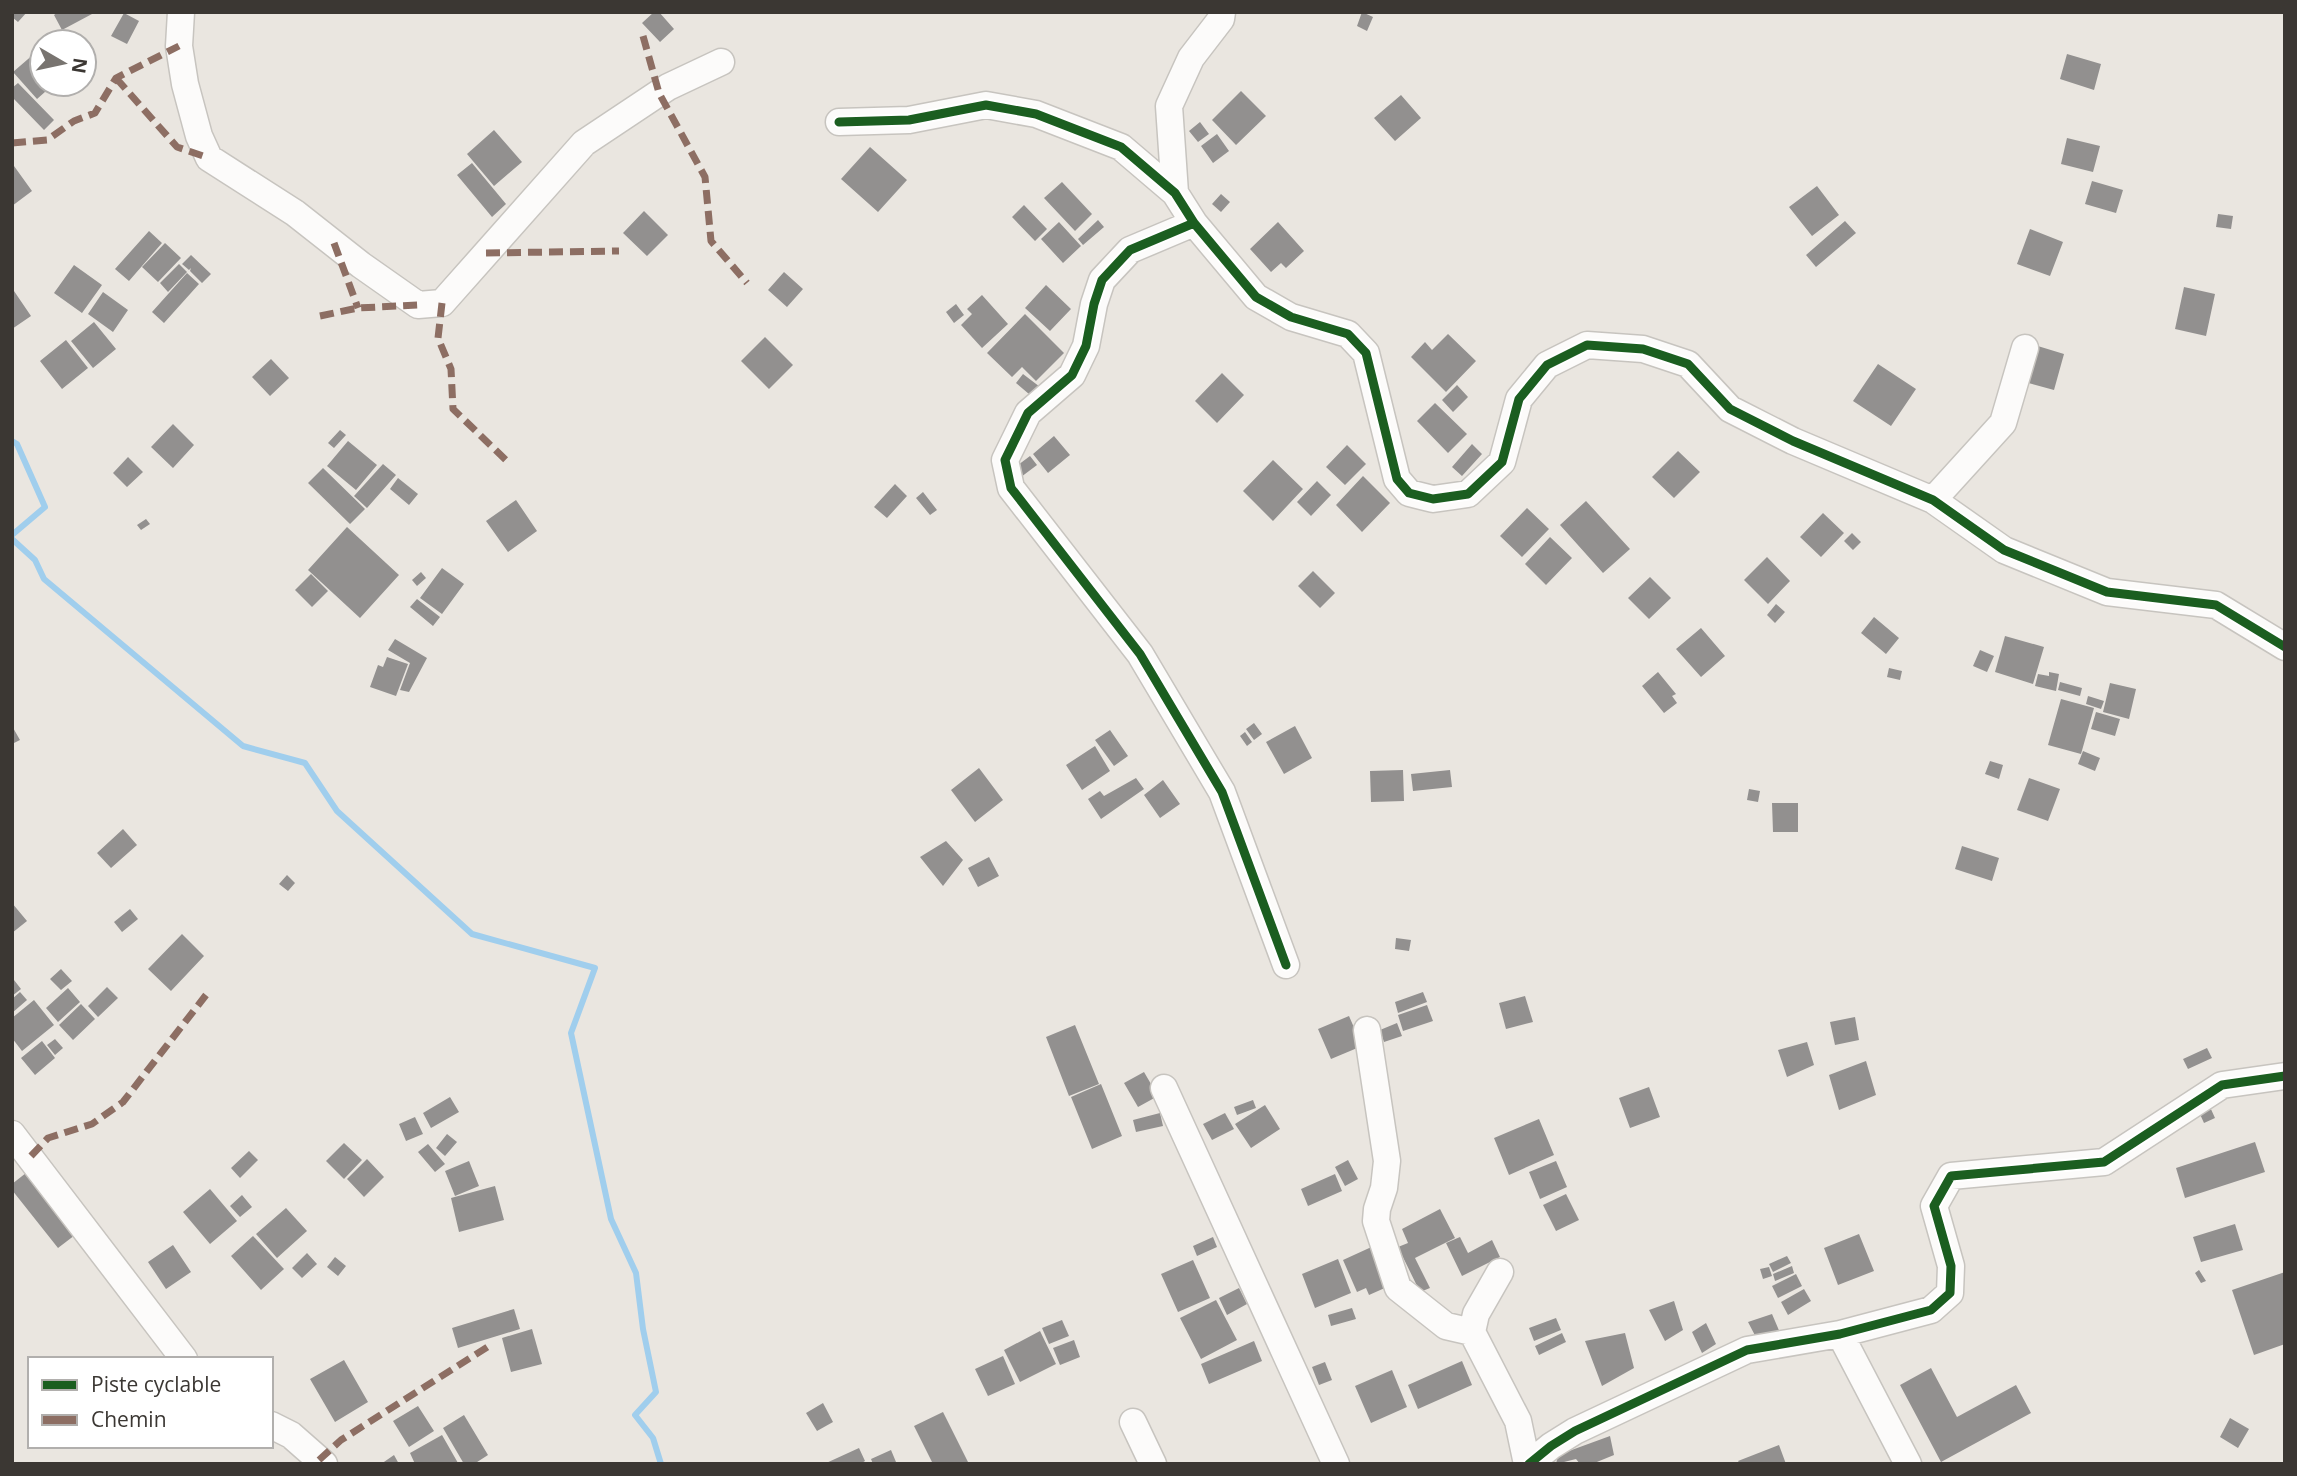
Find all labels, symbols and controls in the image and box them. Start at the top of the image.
north arrow [28,28,98,98]
text: N [66,56,94,75]
legend [28,1357,273,1448]
text: Piste cyclable [91,1370,221,1398]
text: Chemin [91,1405,167,1433]

